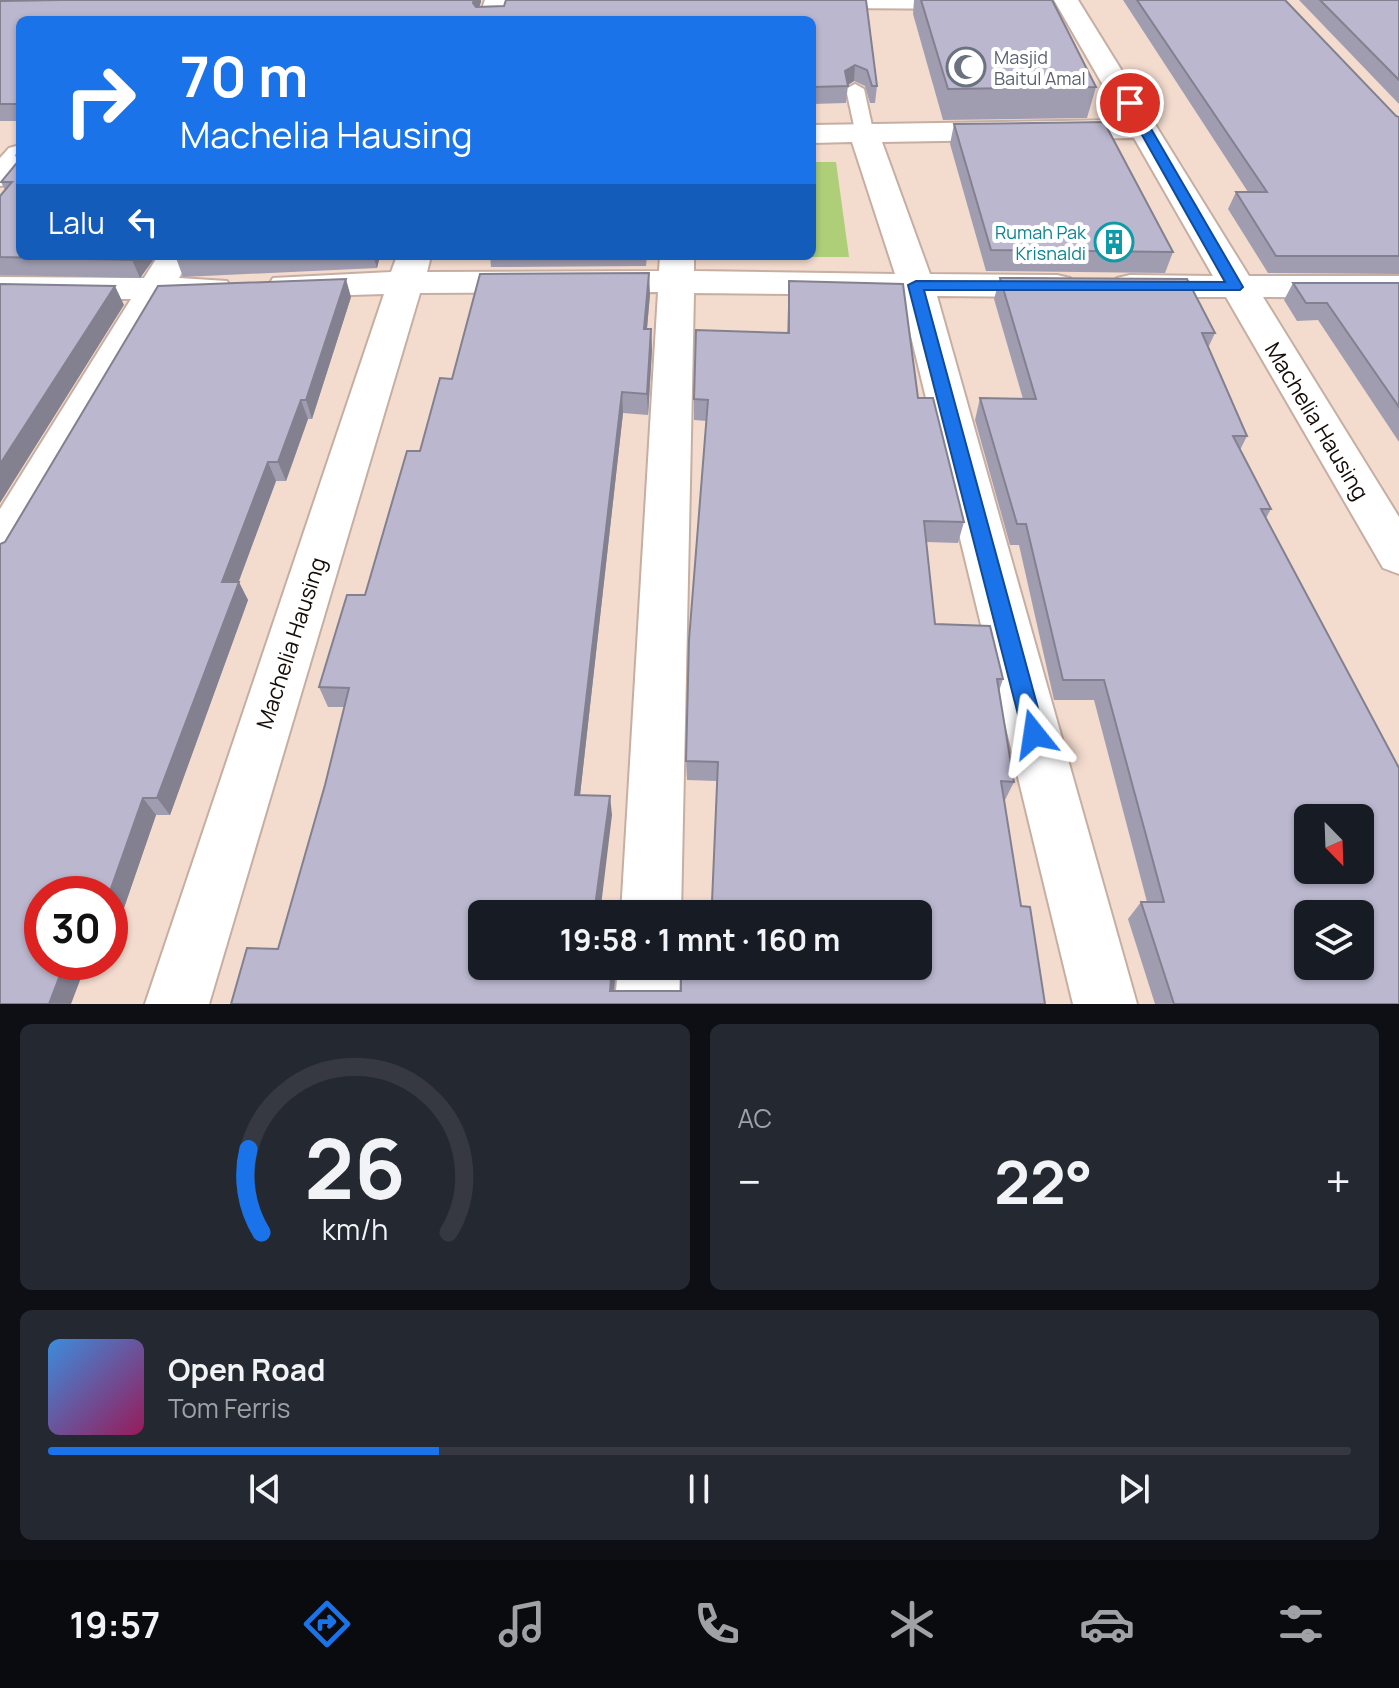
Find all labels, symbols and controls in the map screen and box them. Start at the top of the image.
text: 70 m [180,37,308,114]
place label: Masjid Baitul Amal [994,45,1086,90]
mosque icon: Masjid Baitul Amal [945,46,987,88]
icon: right [48,48,152,152]
pin [1096,69,1164,137]
icon: arrive [1108,81,1152,125]
text: Machelia Hausing [180,110,473,159]
icon: left [121,200,165,244]
text: Lalu [48,202,105,243]
place label: Rumah Pak Krisnaldi [995,220,1087,265]
building icon: Rumah Pak Krisnaldi [1093,221,1135,263]
street label: Machelia Hausing [1258,337,1376,505]
street label: Machelia Hausing [249,553,333,733]
position arrow [992,692,1076,776]
north arrow [1294,804,1374,884]
map controls [1294,804,1374,980]
speed limit sign: 30 [24,876,128,980]
button: layers [1294,900,1374,980]
text: 19:58 · 1 mnt · 160 m [560,919,840,960]
text: AC [738,1100,772,1136]
text: 26 [304,1110,405,1224]
text: 22° [994,1140,1093,1222]
text: − [738,1151,761,1211]
text: + [1326,1151,1351,1211]
text: km/h [322,1210,388,1249]
text: Open Road [168,1349,325,1390]
text: Tom Ferris [168,1390,290,1426]
icon: previous [243,1467,287,1511]
icon: pause [677,1467,721,1511]
icon: next [1112,1467,1156,1511]
icon: directions [299,1596,355,1652]
icon: music [494,1596,550,1652]
icon: phone [689,1596,745,1652]
icon: climate [884,1596,940,1652]
icon: car [1079,1596,1135,1652]
icon: filters [1273,1596,1329,1652]
text: 19:57 [69,1600,160,1649]

